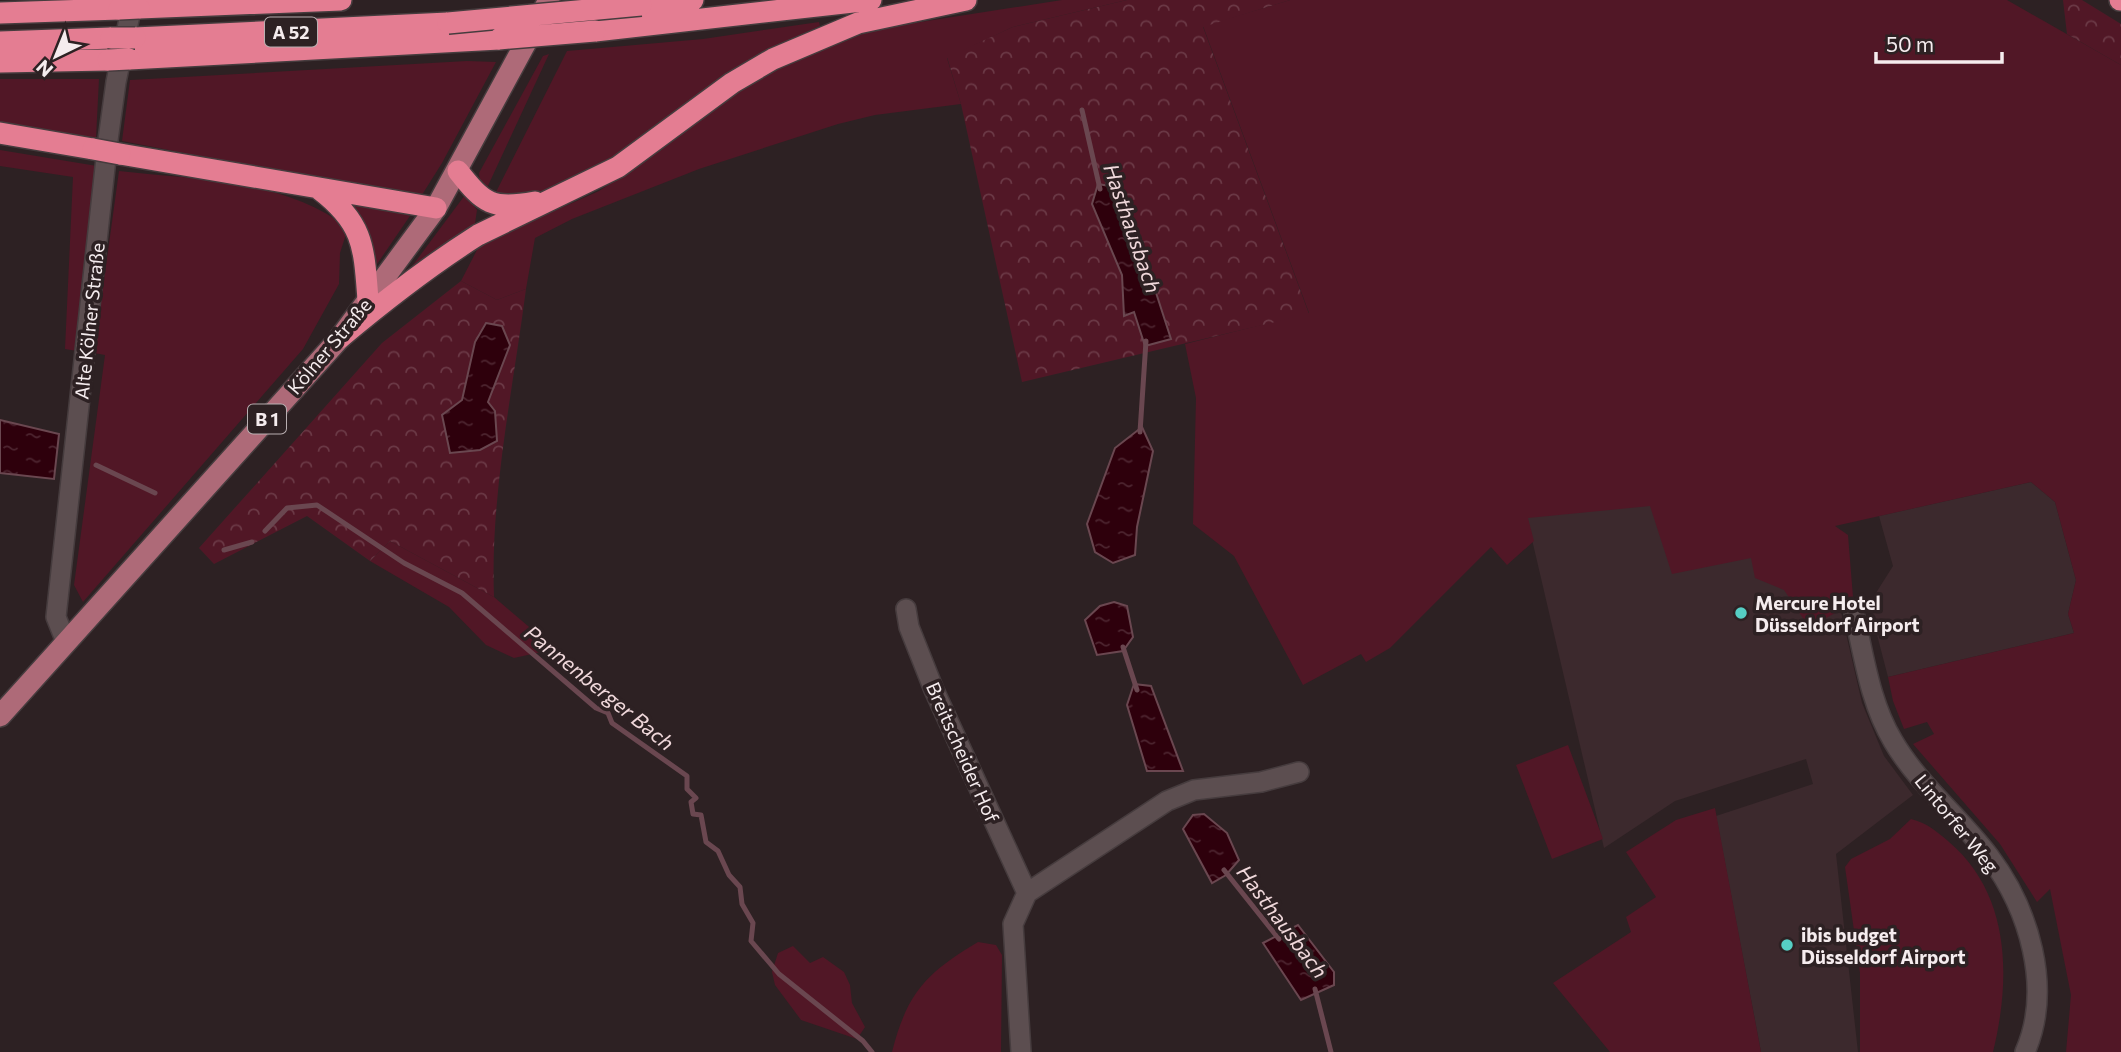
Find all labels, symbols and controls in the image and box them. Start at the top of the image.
road number: A 52 [265,17,317,46]
north arrow [21,21,91,91]
scale bar [1876,21,2002,65]
text: 50 m [1886,31,1934,56]
text: N [31,56,57,82]
water label: Hasthausbach [1099,160,1167,296]
street label: Alte Kölner Straße [69,242,109,400]
street label: Kölner Straße [282,293,376,399]
road number: B 1 [248,404,286,433]
place label: Mercure Hotel Düsseldorf Airport [1755,591,1920,636]
marker: Mercure Hotel Düsseldorf Airport [1733,605,1749,621]
water label: Pannenberger Bach [520,619,680,755]
street label: Breitscheider Hof [922,678,1004,826]
street label: Lintorfer Weg [1910,769,2004,877]
water label: Hasthausbach [1232,860,1334,982]
place label: ibis budget Düsseldorf Airport [1801,923,1966,968]
marker: ibis budget Düsseldorf Airport [1779,937,1795,953]

